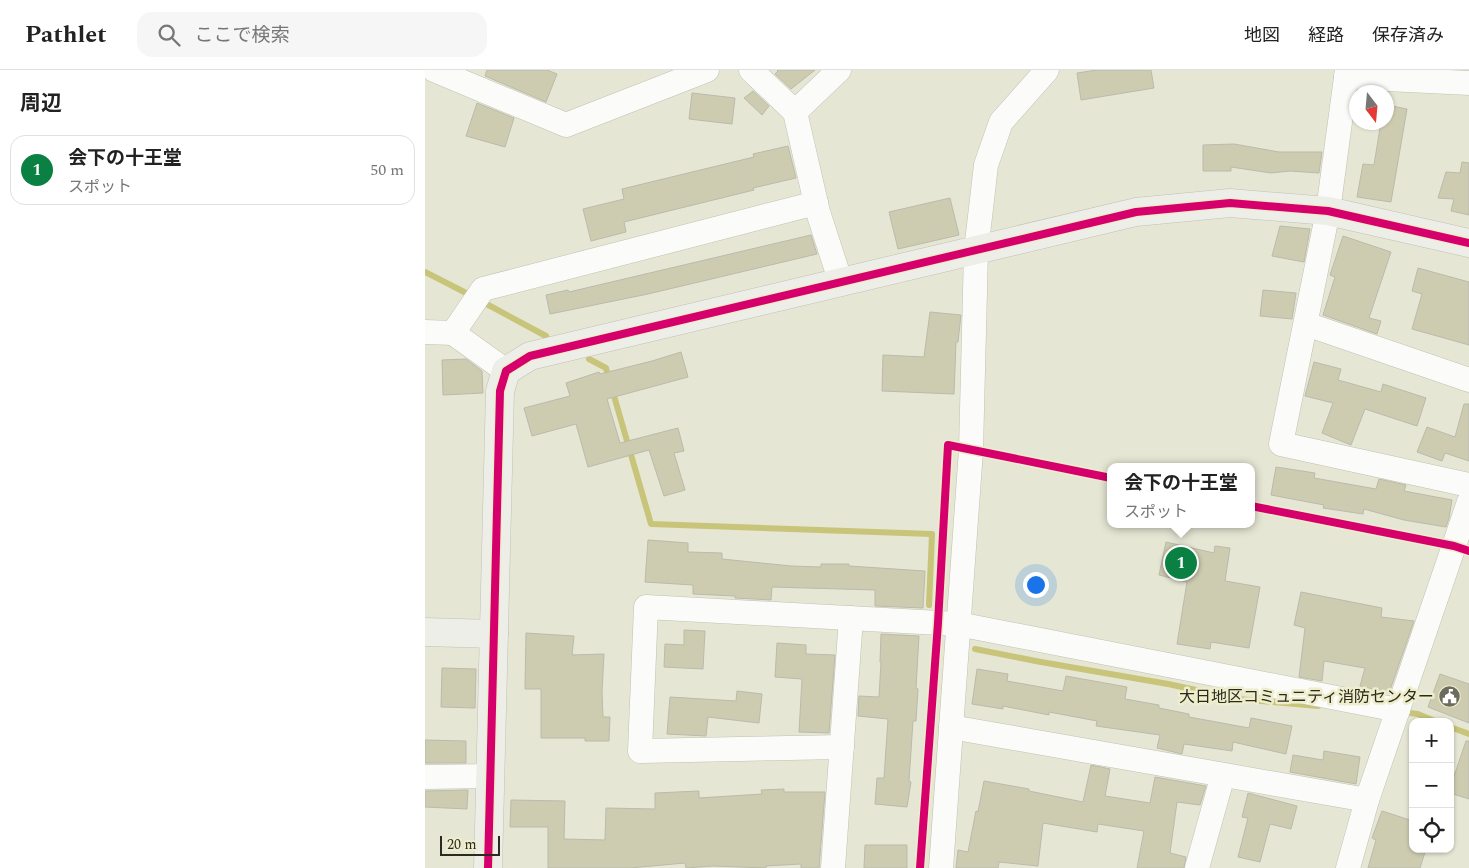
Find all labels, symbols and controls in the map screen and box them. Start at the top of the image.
search box [137,12,487,57]
text: Pathlet [25,17,107,53]
icon: search [155,21,183,49]
text: ここで検索 [195,21,290,50]
text: 地図 [1244,22,1280,49]
text: 経路 [1308,22,1344,49]
text: 保存済み [1372,22,1444,49]
north arrow [1349,85,1394,130]
text: 周辺 [20,88,62,120]
text: 会下の十王堂 [68,144,182,173]
text: 1 [33,158,41,182]
text: 50 m [370,158,404,182]
text: スポット [68,175,132,199]
popup [1107,463,1255,528]
text: 会下の十王堂 [1124,469,1238,498]
text: スポット [1124,500,1188,524]
pin: 1 [1165,544,1197,582]
your location [1023,572,1049,598]
public building icon: 大日地区コミュニティ消防センター [1438,684,1462,708]
place label: 大日地区コミュニティ消防センター [1179,685,1434,709]
map controls [1409,718,1454,853]
button: + [1409,718,1454,763]
button: − [1409,763,1454,808]
button: locate [1409,808,1454,853]
scale bar [440,833,500,856]
text: 20 m [447,834,477,855]

